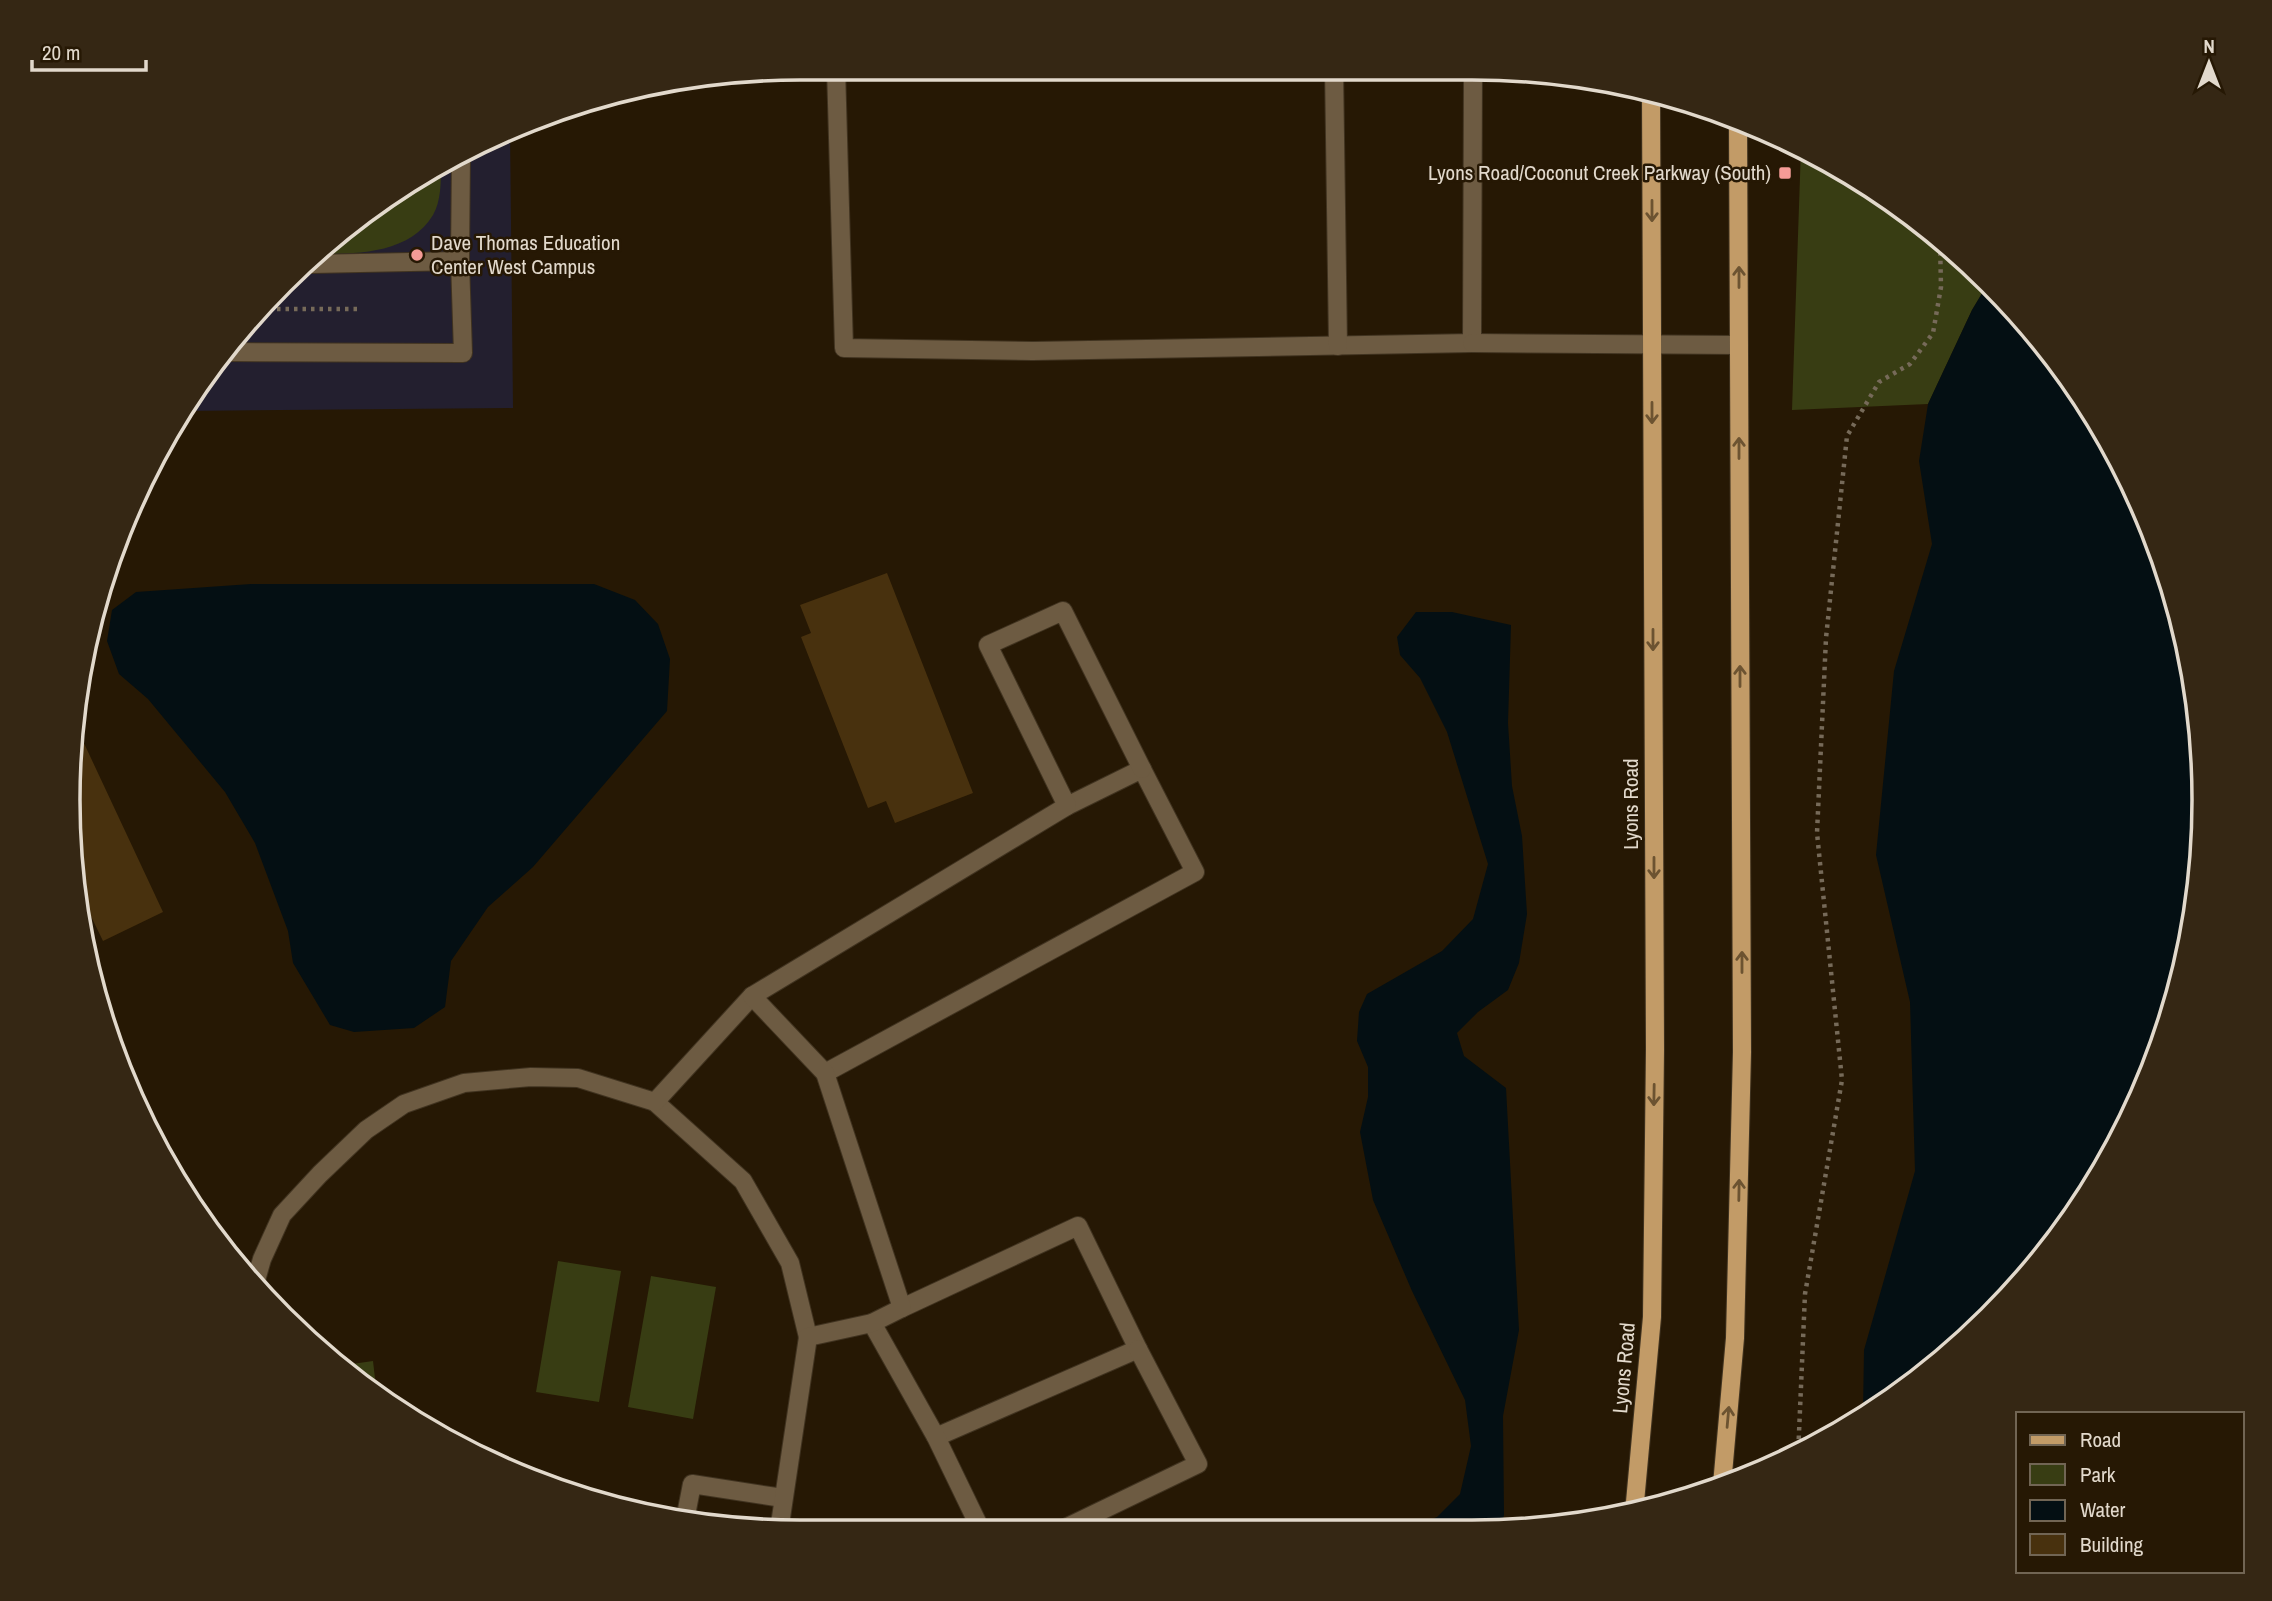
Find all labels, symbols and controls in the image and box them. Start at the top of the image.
scale bar [32,28,145,72]
north arrow [2174,28,2244,98]
text: N [2203,33,2215,59]
text: 20 m [42,38,80,67]
place label: Lyons Road/Coconut Creek Parkway (South) [1428,158,1771,187]
marker: Lyons Road/Coconut Creek Parkway (South) [1777,165,1793,181]
one-way arrow [1645,199,1659,222]
place label: Dave Thomas Education Center West Campus [431,228,620,281]
marker: Dave Thomas Education Center West Campus [409,247,425,263]
one-way arrow [1732,266,1746,289]
one-way arrow [1646,401,1659,424]
one-way arrow [1732,437,1746,460]
one-way arrow [1646,628,1660,651]
one-way arrow [1733,665,1747,688]
street label: Lyons Road [1616,758,1645,850]
one-way arrow [1647,856,1661,879]
one-way arrow [1735,951,1749,974]
one-way arrow [1647,1083,1661,1106]
one-way arrow [1732,1178,1746,1201]
street label: Lyons Road [1605,1321,1642,1415]
one-way arrow [1722,1406,1735,1429]
legend [2016,1412,2244,1573]
text: Road [2080,1425,2121,1454]
text: Park [2080,1460,2116,1489]
text: Water [2080,1495,2126,1524]
text: Building [2080,1530,2144,1559]

